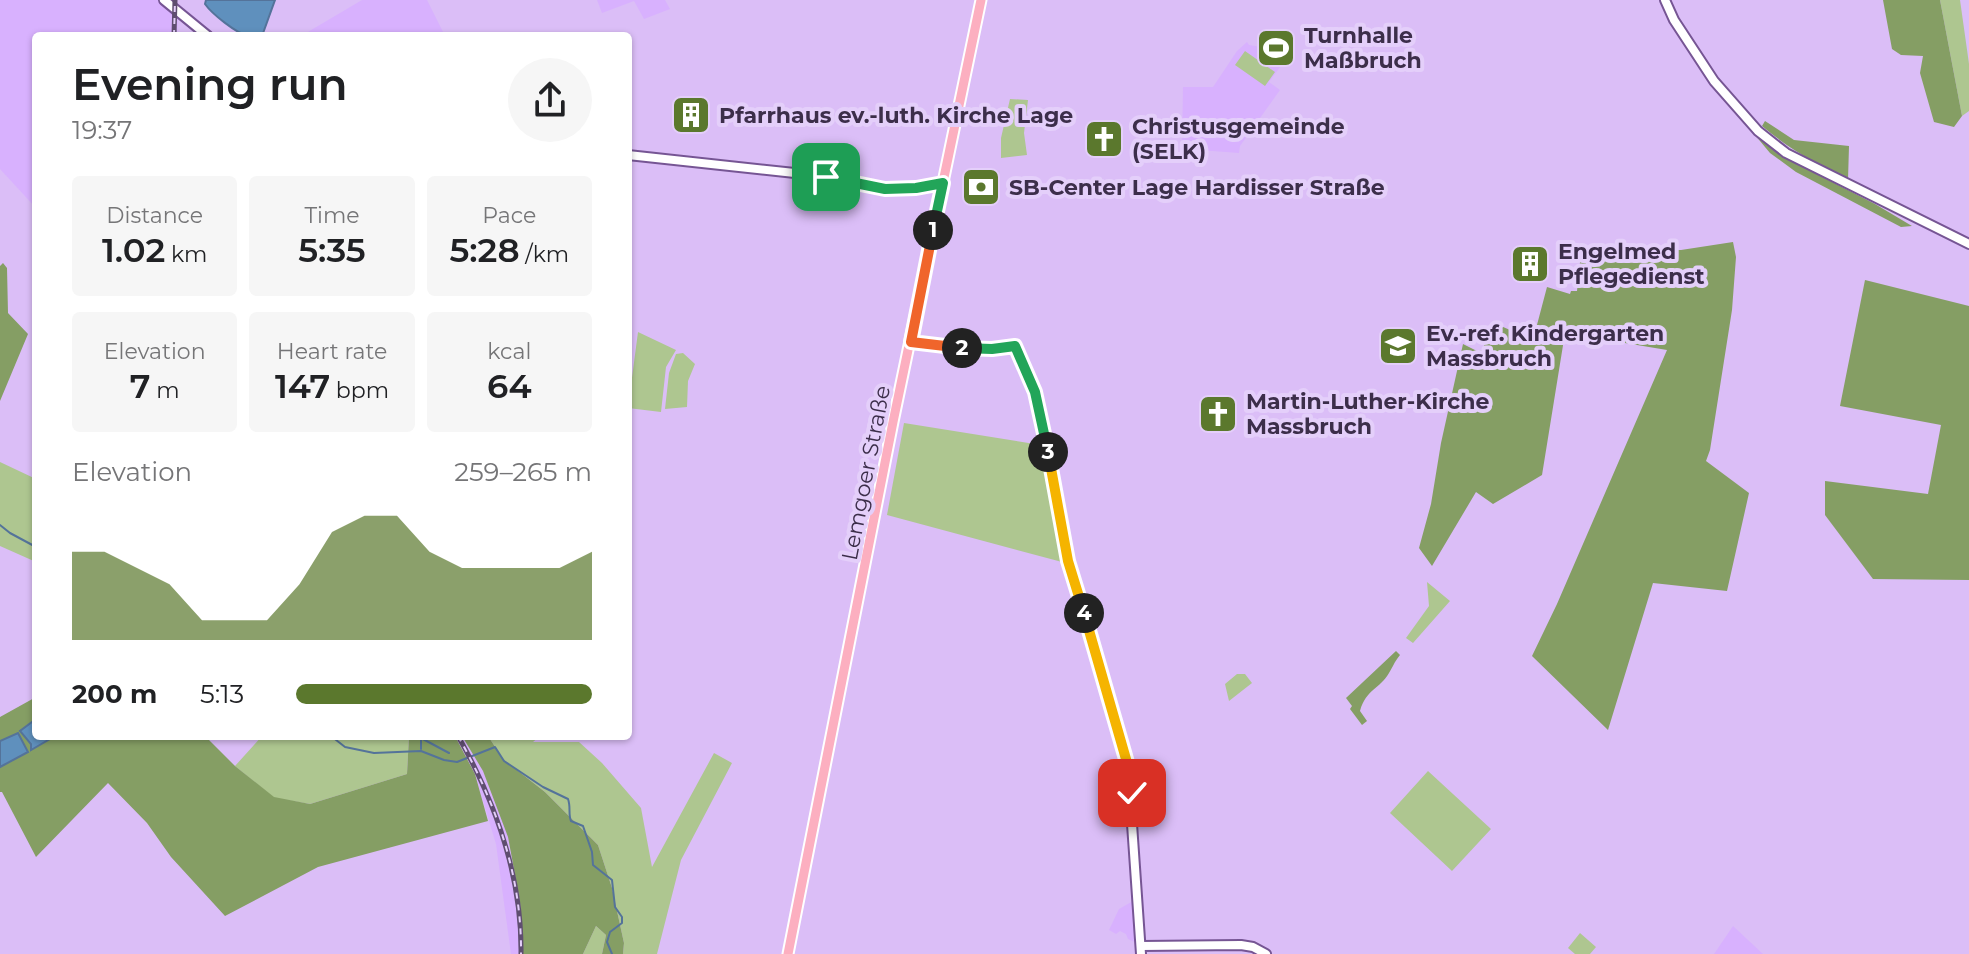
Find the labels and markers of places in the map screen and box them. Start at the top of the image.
place label: Turnhalle Maßbruch [1304,22,1422,74]
sports icon: Turnhalle Maßbruch [1255,27,1297,69]
building icon: Pfarrhaus ev.-luth. Kirche Lage [670,94,712,136]
place label: Pfarrhaus ev.-luth. Kirche Lage [719,102,1073,129]
place label: Christusgemeinde (SELK) [1132,113,1345,165]
church icon: Christusgemeinde (SELK) [1083,118,1125,160]
pin [792,143,860,211]
bank icon: SB-Center Lage Hardisser Straße [960,166,1002,208]
place label: SB-Center Lage Hardisser Straße [1009,174,1385,201]
pin: 1 [913,210,953,250]
place label: Engelmed Pflegedienst [1558,238,1705,290]
building icon: Engelmed Pflegedienst [1509,243,1551,285]
place label: Ev.-ref. Kindergarten Massbruch [1426,320,1664,372]
school or university icon: Ev.-ref. Kindergarten Massbruch [1377,325,1419,367]
pin: 2 [942,328,982,368]
place label: Martin-Luther-Kirche Massbruch [1246,388,1490,440]
church icon: Martin-Luther-Kirche Massbruch [1197,393,1239,435]
pin: 3 [1028,432,1068,472]
pin: 4 [1064,593,1104,633]
pin [1098,759,1166,827]

